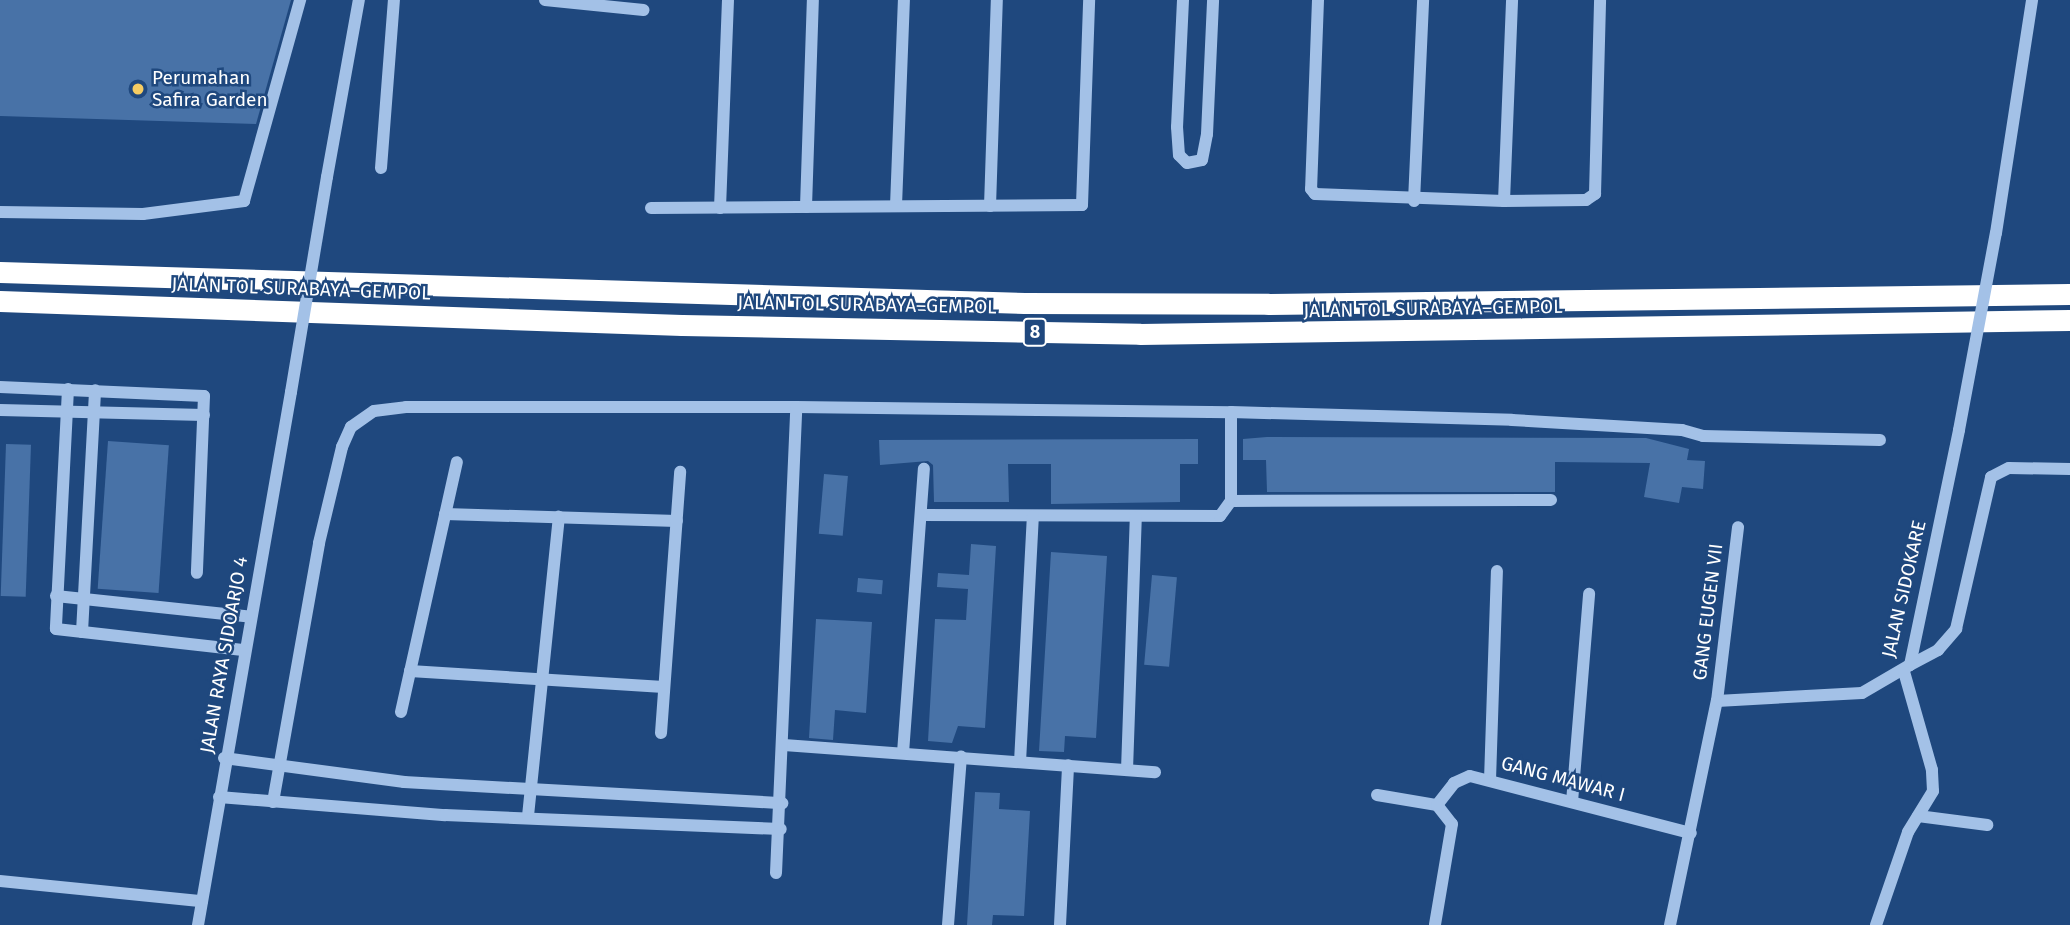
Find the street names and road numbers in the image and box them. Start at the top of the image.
street label: JALAN TOL SURABAYA–GEMPOL [171,273,431,305]
street label: JALAN TOL SURABAYA–GEMPOL [737,291,997,319]
street label: JALAN TOL SURABAYA–GEMPOL [1303,295,1563,323]
road number: 8 [1023,318,1047,346]
street label: JALAN SIDOKARE [1877,518,1931,660]
street label: GANG EUGEN VII [1688,542,1728,682]
street label: JALAN RAYA SIDOARJO 4 [195,555,253,755]
street label: GANG MAWAR I [1499,752,1627,806]

